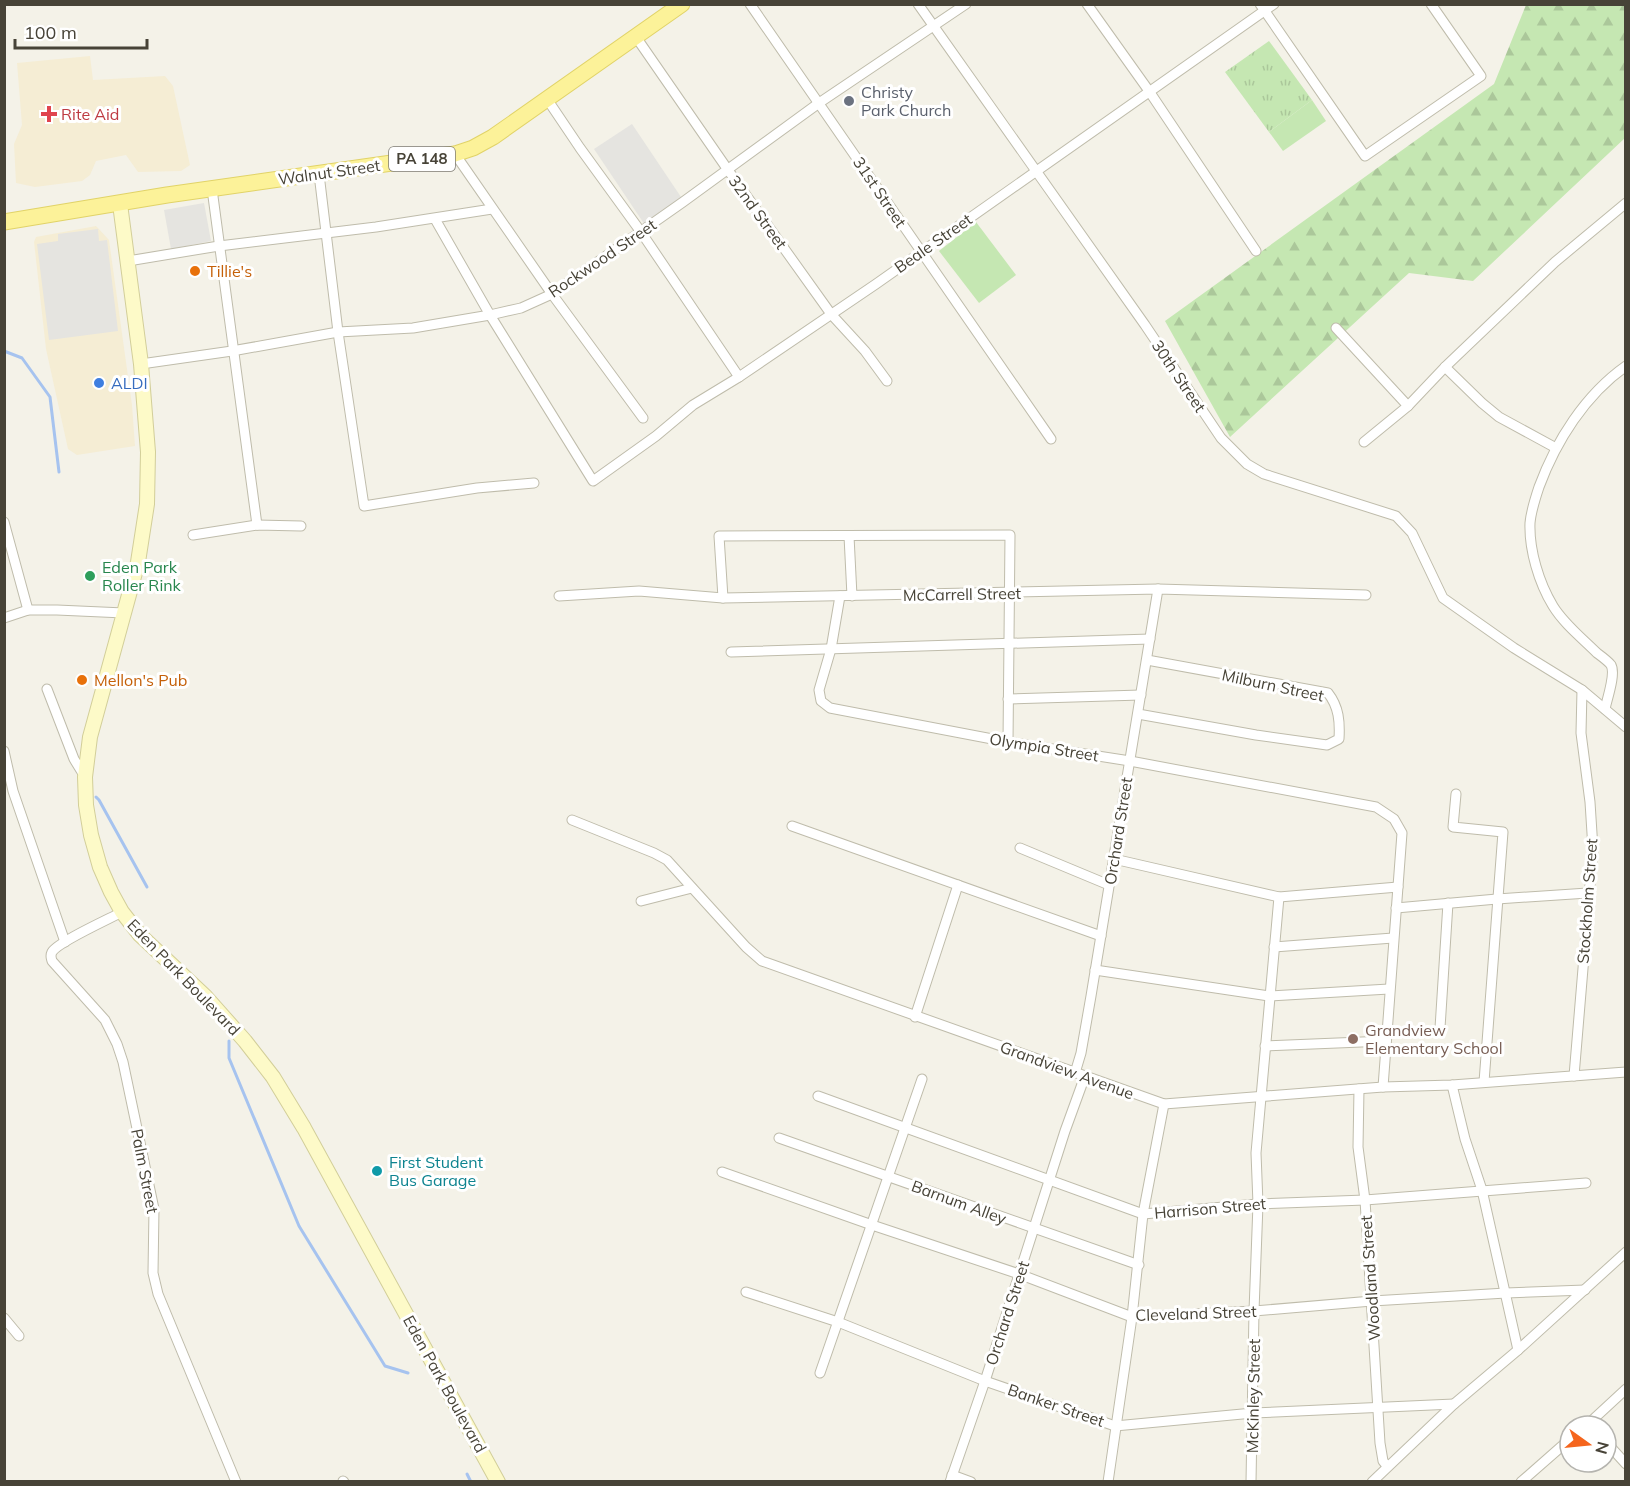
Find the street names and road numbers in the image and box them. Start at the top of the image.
road number: PA 148 [389,147,455,171]
street label: 31st Street [849,153,911,232]
street label: Walnut Street [277,155,382,189]
street label: 32nd Street [724,171,792,253]
street label: Beale Street [890,209,976,277]
street label: Rockwood Street [544,214,660,302]
street label: 30th Street [1148,336,1211,416]
street label: McCarrell Street [903,583,1022,605]
street label: Milburn Street [1220,664,1326,706]
street label: Olympia Street [988,729,1100,766]
street label: Orchard Street [1100,775,1136,886]
street label: Stockholm Street [1573,837,1601,964]
street label: Eden Park Boulevard [123,915,245,1039]
street label: Grandview Avenue [997,1037,1137,1103]
street label: Palm Street [127,1127,163,1215]
street label: Barnum Alley [909,1176,1010,1229]
street label: Harrison Street [1153,1193,1267,1223]
street label: Woodland Street [1356,1214,1384,1341]
street label: Orchard Street [981,1258,1033,1368]
street label: Cleveland Street [1135,1301,1257,1325]
street label: Eden Park Boulevard [399,1312,491,1456]
street label: McKinley Street [1242,1338,1264,1453]
street label: Banker Street [1005,1379,1107,1431]

